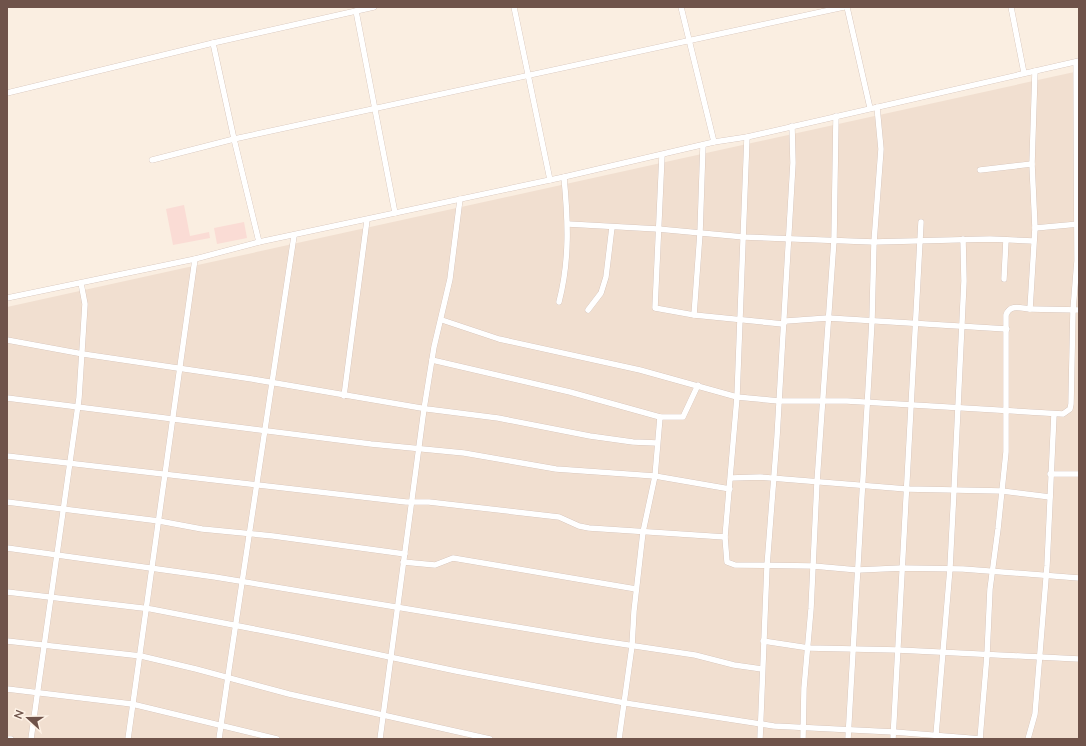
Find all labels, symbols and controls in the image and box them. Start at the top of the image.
north arrow [8,698,48,738]
text: N [11,708,26,721]

